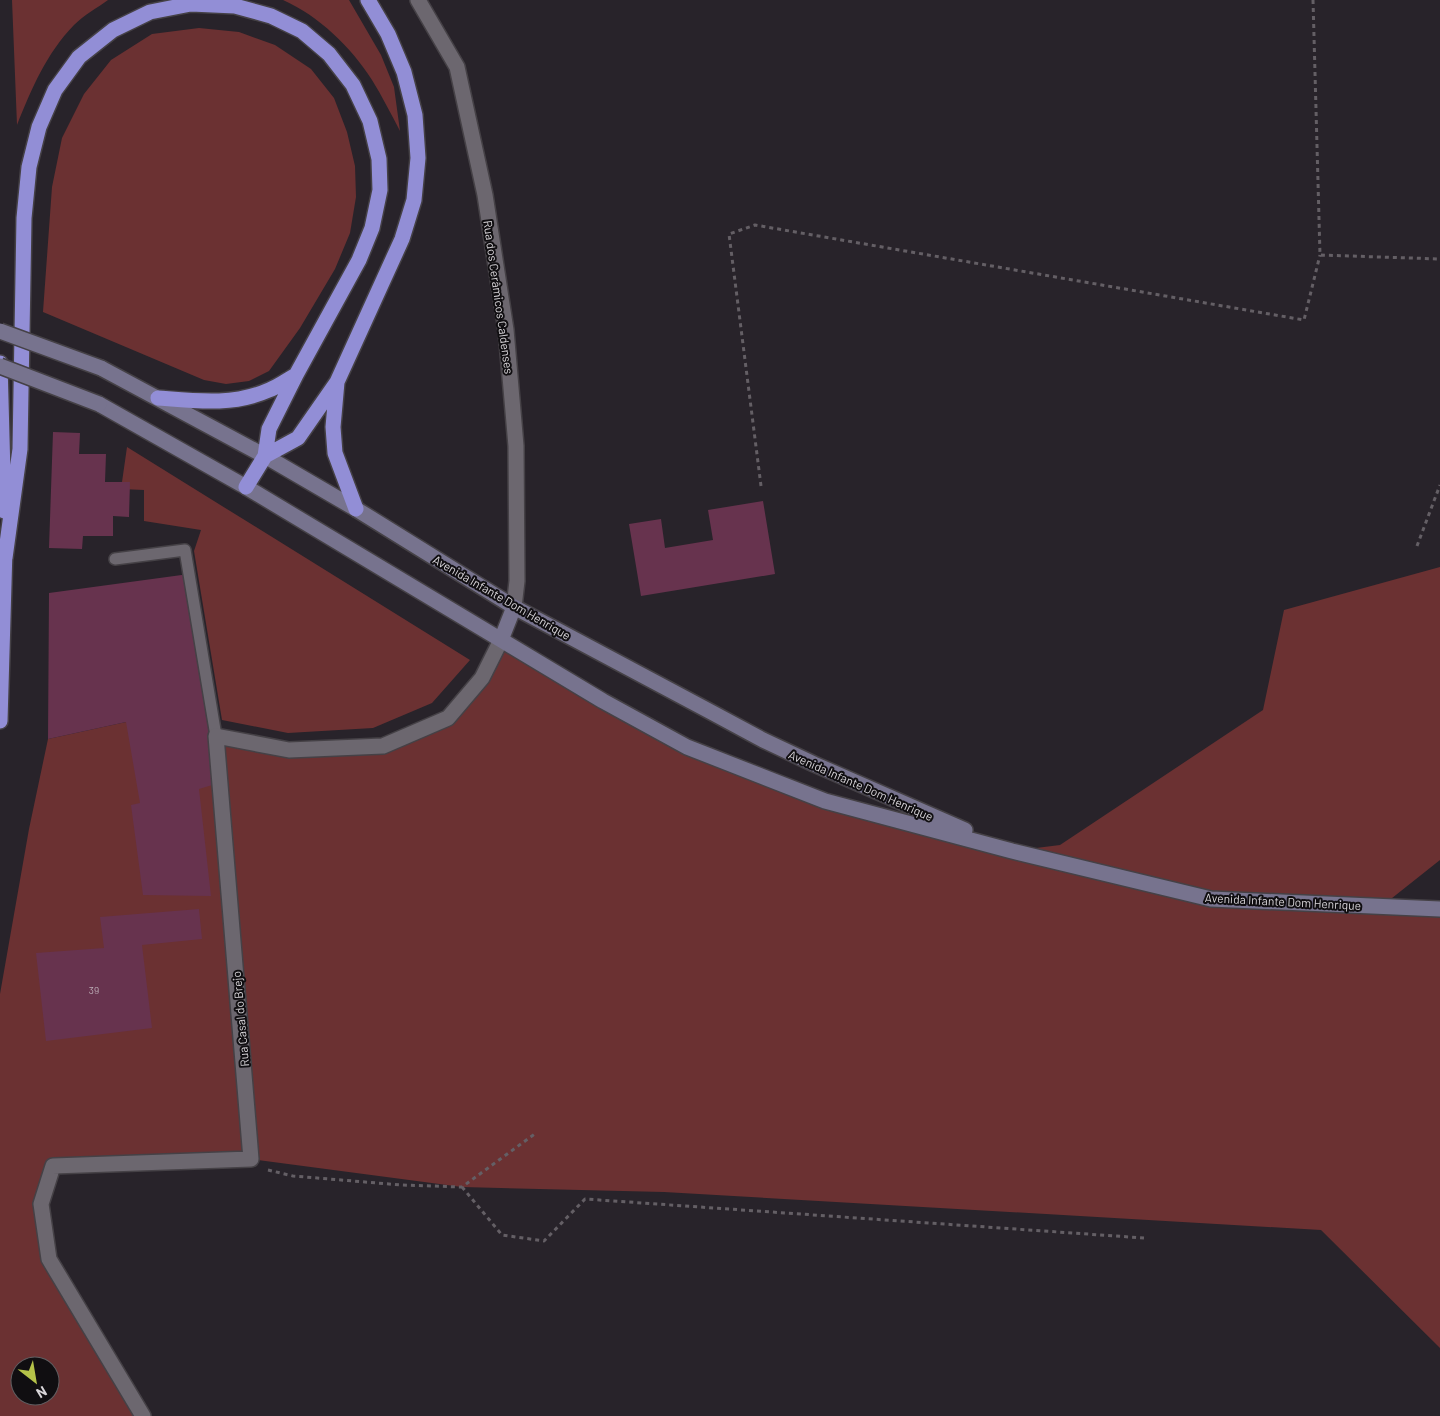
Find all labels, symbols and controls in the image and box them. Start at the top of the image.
street label: Rua dos Cerâmicos Caldenses [481,219,517,375]
street label: Avenida Infante Dom Henrique [431,552,573,642]
street label: Avenida Infante Dom Henrique [787,747,935,823]
street label: Avenida Infante Dom Henrique [1204,890,1362,912]
street label: Rua Casal do Brejo [229,971,251,1067]
house number: 39 [89,984,99,996]
north arrow [10,1356,60,1406]
text: N [34,1383,50,1402]

